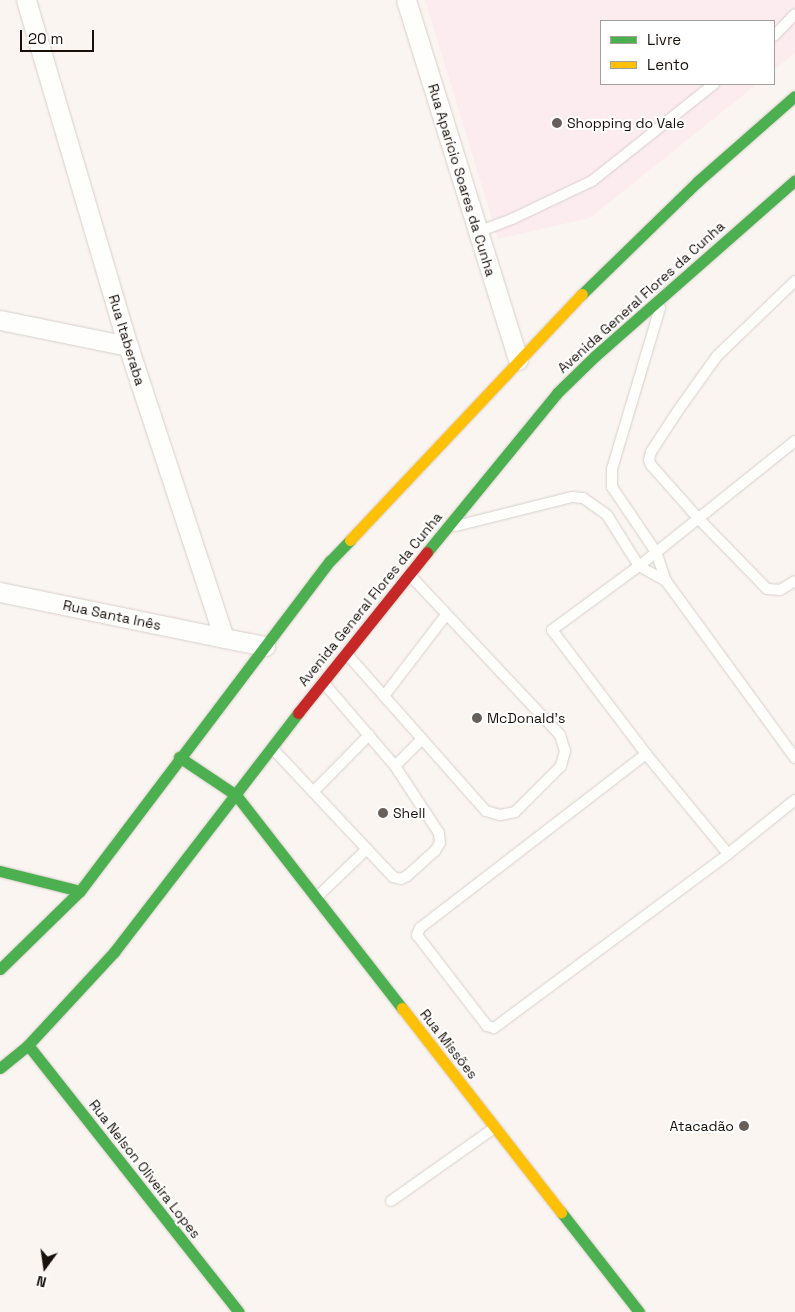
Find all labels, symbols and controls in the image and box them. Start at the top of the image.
scale bar [22,20,96,52]
legend [600,20,775,85]
text: 20 m [28,29,63,48]
text: Livre [647,30,681,49]
text: Lento [647,55,689,74]
street label: Rua Aparício Soares da Cunha [425,82,499,278]
place label: Shopping do Vale [567,115,685,131]
marker: Shopping do Vale [551,117,563,129]
street label: Avenida General Flores da Cunha [554,218,728,376]
street label: Rua Itaberaba [105,292,149,388]
street label: Avenida General Flores da Cunha [295,509,445,689]
street label: Rua Santa Inês [61,596,163,634]
place label: McDonald's [487,710,565,726]
marker: McDonald's [471,712,483,724]
place label: Shell [393,805,425,821]
marker: Shell [377,807,389,819]
street label: Rua Missões [417,1006,481,1082]
street label: Rua Nelson Oliveira Lopes [86,1096,204,1242]
place label: Atacadão [669,1118,734,1134]
marker: Atacadão [738,1120,750,1132]
north arrow [20,1242,70,1292]
text: N [35,1272,48,1291]

